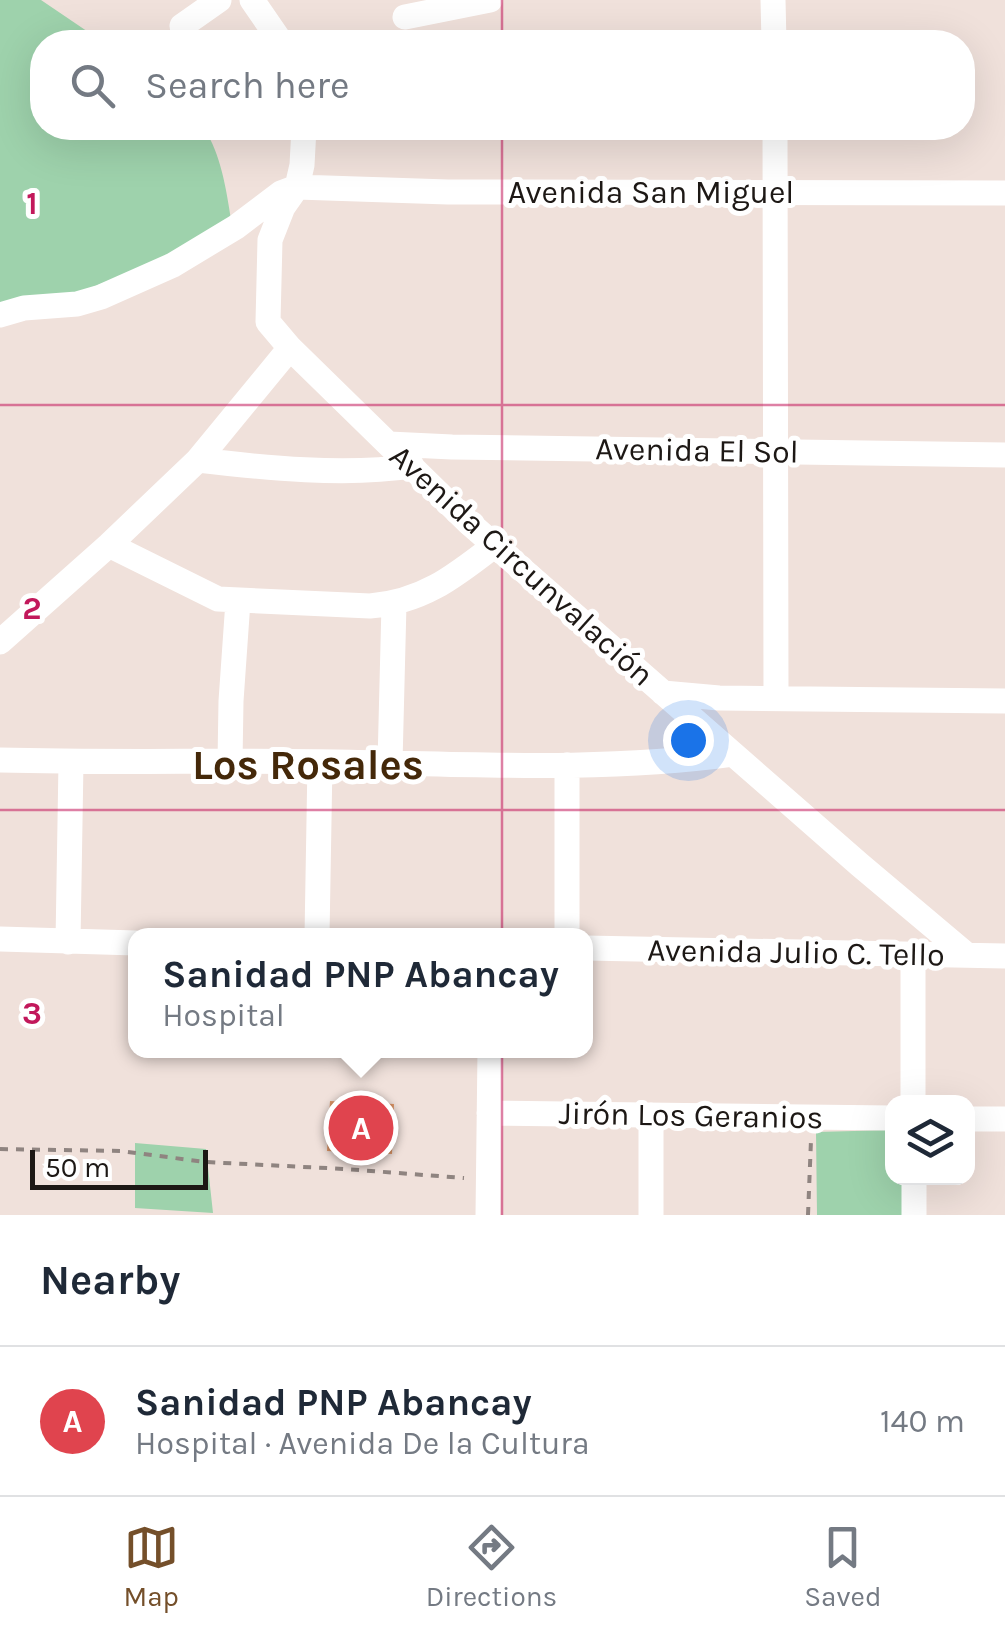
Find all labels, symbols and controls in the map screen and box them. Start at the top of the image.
search box [30,30,975,140]
icon: search [65,58,120,113]
text: Search here [145,63,349,108]
street label: Avenida San Miguel [508,174,794,211]
text: 1 [26,185,38,222]
street label: Avenida El Sol [595,430,799,471]
street label: Avenida Circunvalación [382,437,661,694]
text: 2 [22,590,42,627]
your location [663,715,714,766]
district label: Los Rosales [192,740,424,790]
popup [128,928,593,1058]
street label: Avenida Julio C. Tello [647,931,945,974]
text: Sanidad PNP Abancay [162,952,559,997]
text: 3 [22,995,42,1032]
text: Hospital [162,997,285,1034]
pin: A [328,1090,394,1166]
street label: Jirón Los Geranios [558,1095,824,1136]
map controls [885,1095,975,1185]
button: layers [885,1095,975,1185]
scale bar [30,1145,208,1190]
text: 50 m [45,1151,110,1184]
text: Nearby [40,1255,180,1305]
text: Sanidad PNP Abancay [135,1380,532,1425]
text: A [62,1403,83,1440]
text: 140 m [880,1403,965,1440]
text: Hospital · Avenida De la Cultura [135,1425,590,1462]
tab: Map [123,1520,179,1613]
tab: Directions [426,1520,557,1613]
tab: Saved [804,1520,882,1613]

